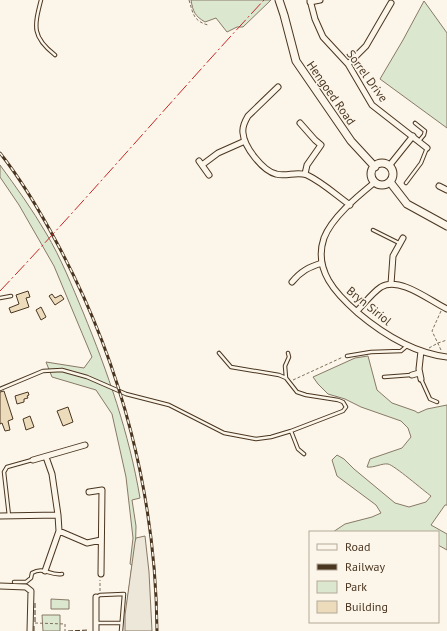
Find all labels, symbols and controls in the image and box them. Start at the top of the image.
street label: Sorrel Drive [344,47,391,105]
street label: Hengoed Road [304,58,359,128]
street label: Bryn Siriol [344,283,395,329]
legend [309,531,439,623]
text: Road [345,539,370,554]
text: Railway [345,559,385,574]
text: Park [345,579,367,594]
text: Building [345,599,388,614]

